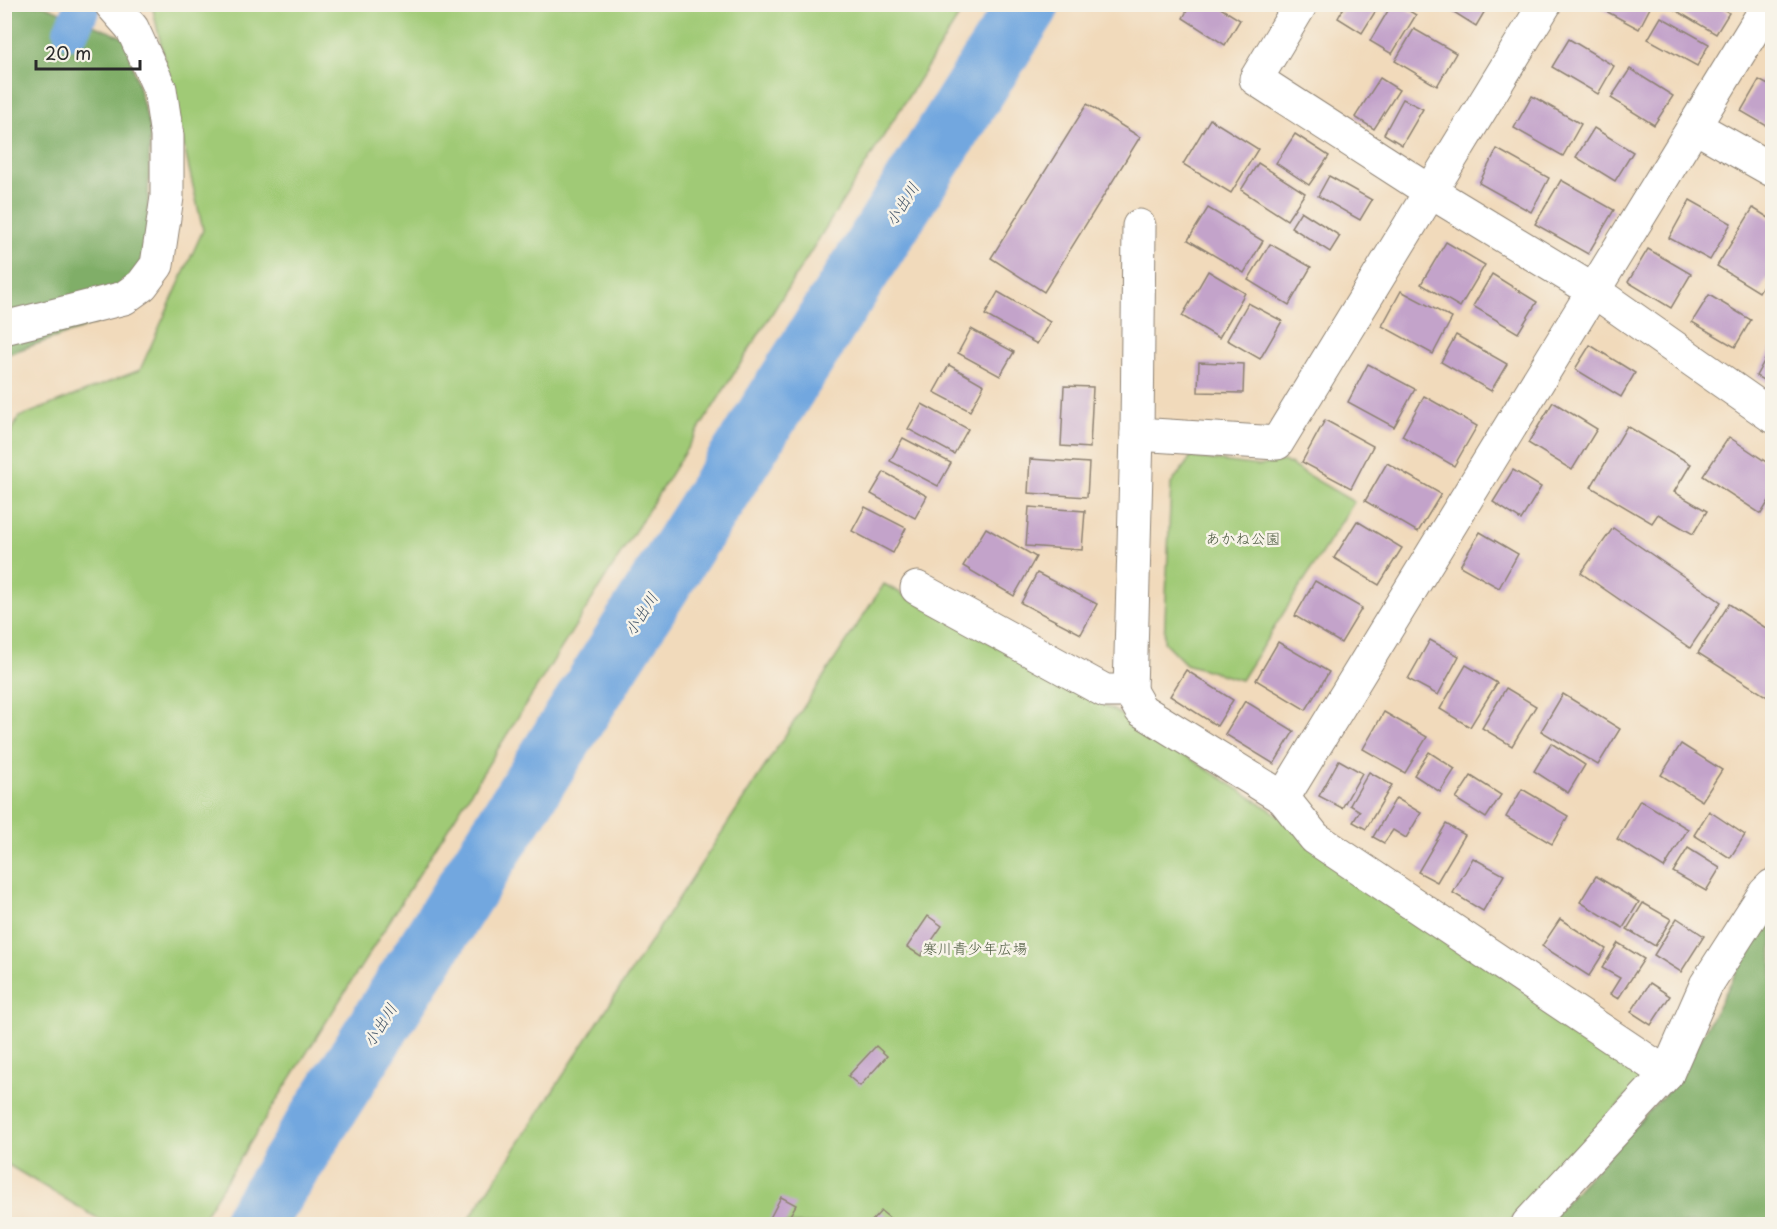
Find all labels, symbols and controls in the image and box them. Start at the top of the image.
scale bar [36,33,140,71]
text: 20 m [45,39,91,66]
water label: 小出川 [878,177,924,230]
park label: あかね公園 [1205,526,1281,549]
water label: 小出川 [617,587,663,640]
park label: 寒川青少年広場 [922,936,1028,959]
water label: 小出川 [356,998,402,1051]

